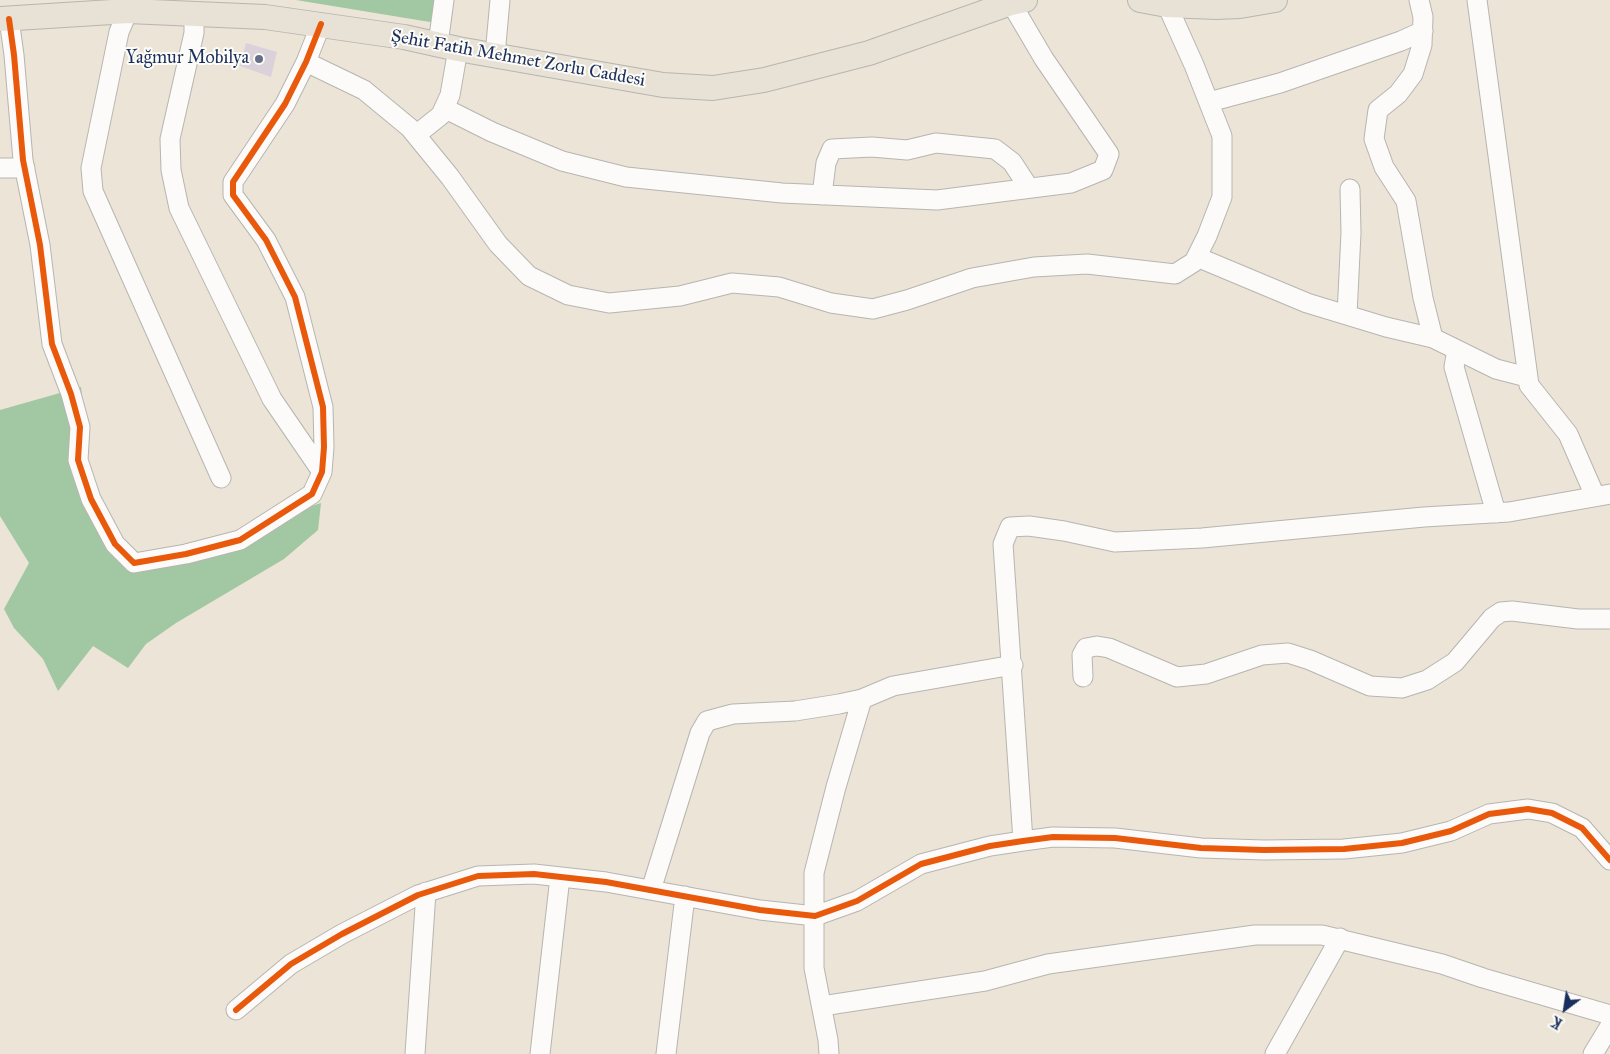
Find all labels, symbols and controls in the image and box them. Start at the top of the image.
street label: Şehit Fatih Mehmet Zorlu Caddesi [389,26,647,92]
place label: Yağmur Mobilya [126,48,249,70]
marker: Yağmur Mobilya [253,53,265,65]
north arrow [1540,984,1590,1034]
text: K [1548,1012,1566,1032]

